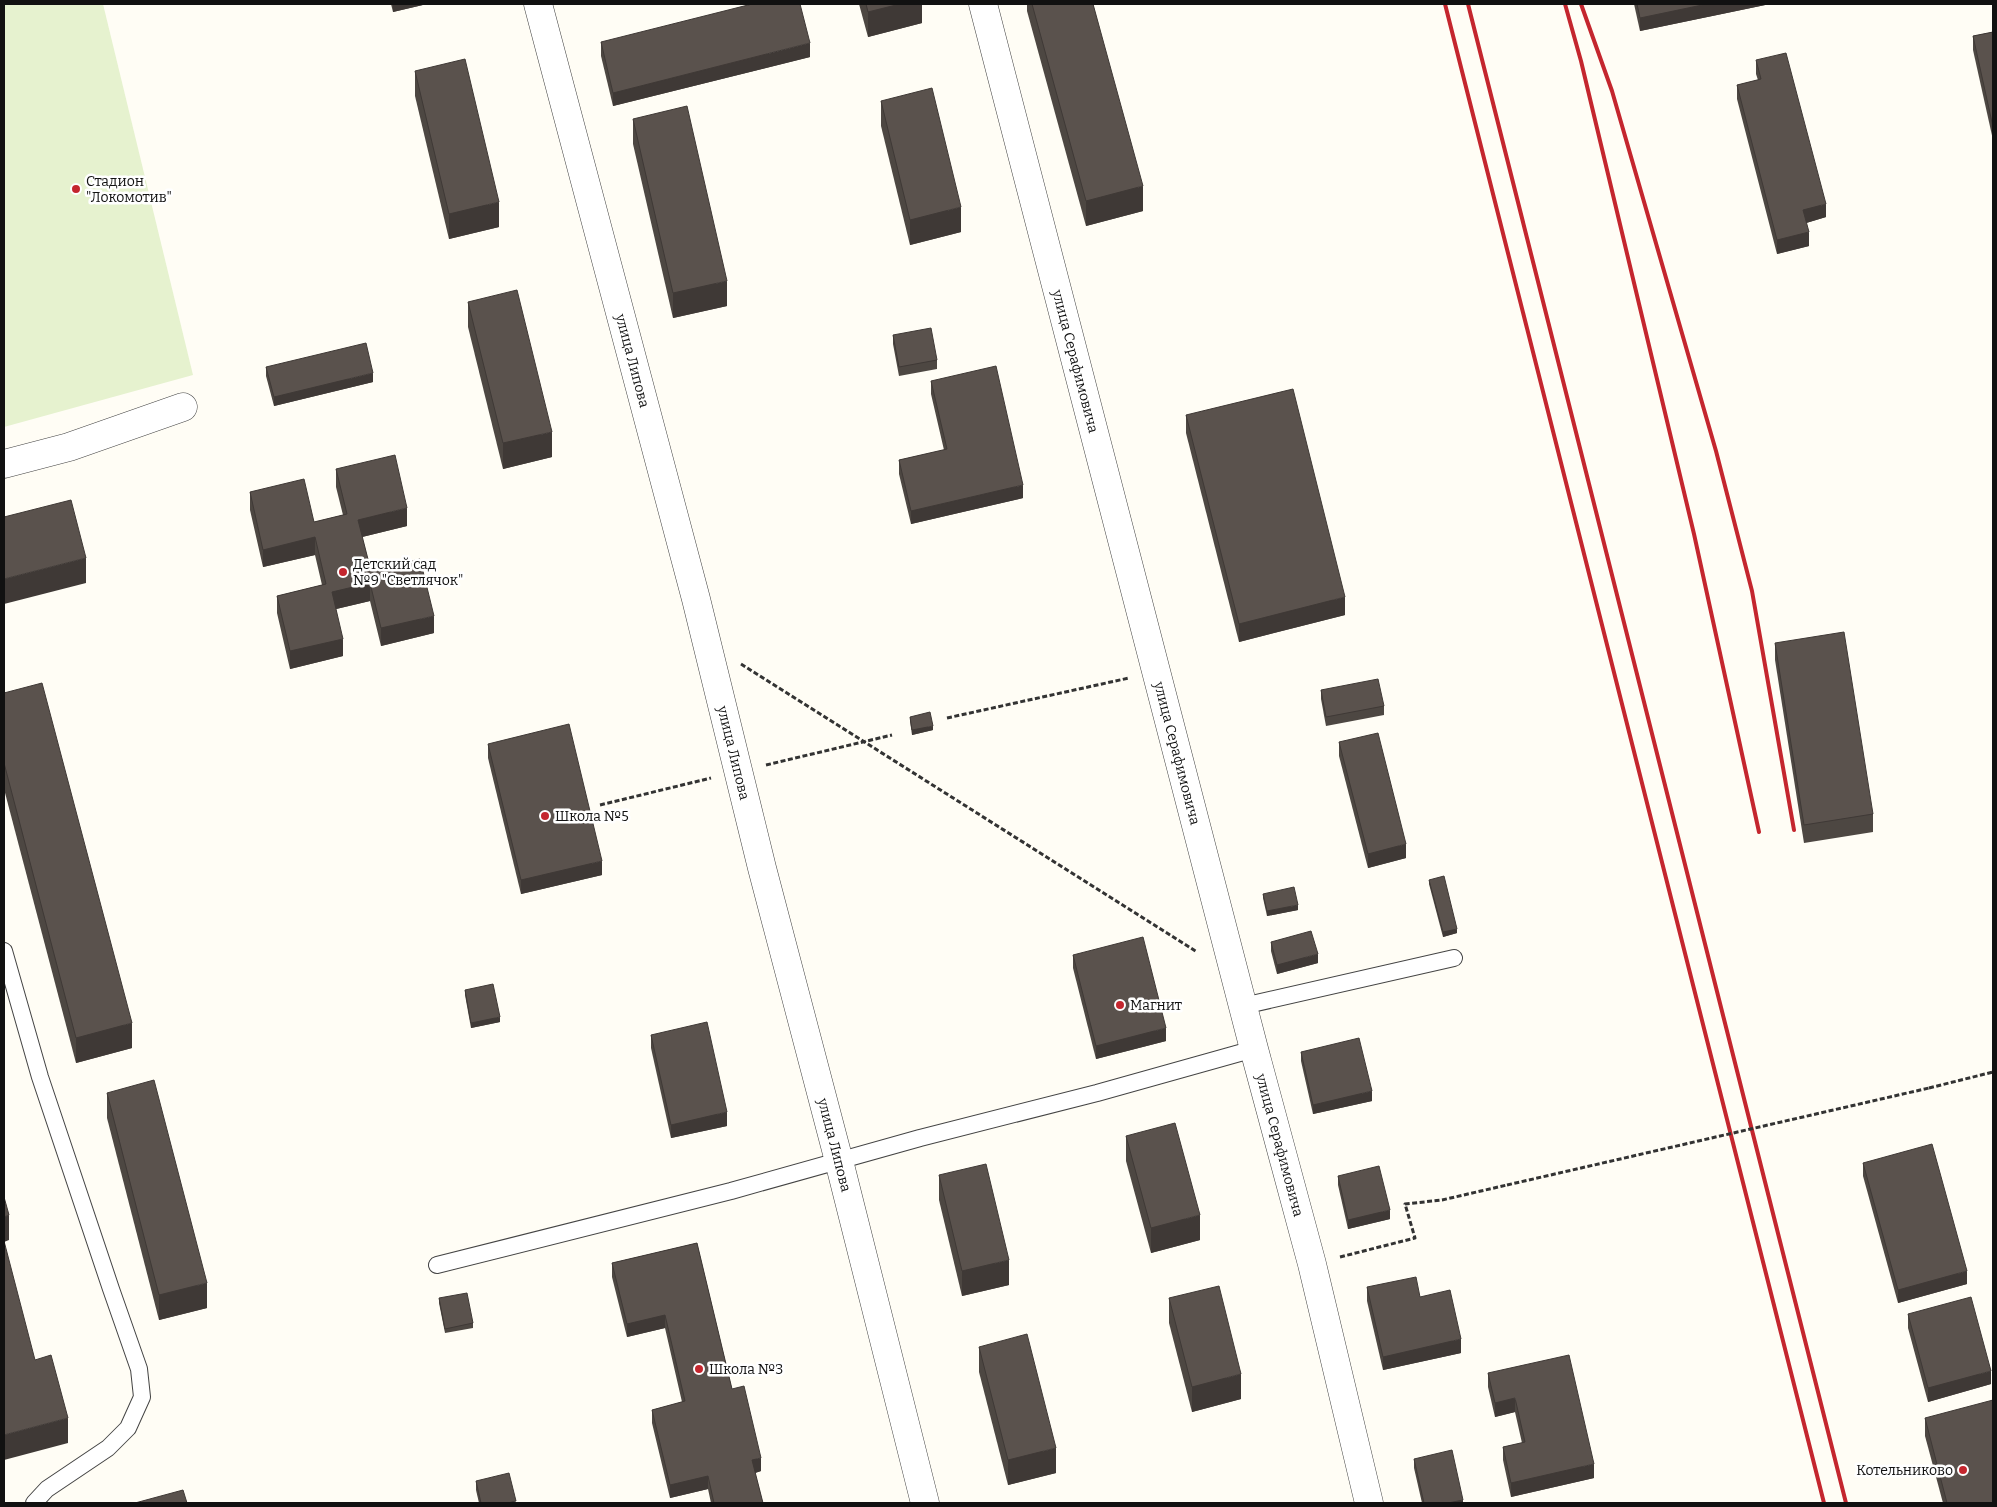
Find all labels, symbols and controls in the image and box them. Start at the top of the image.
place label: Стадион "Локомотив" [86,173,172,206]
marker: Стадион "Локомотив" [70,183,82,195]
street label: улица Серафимовича [1048,287,1102,435]
street label: улица Липова [611,311,653,410]
place label: Детский сад №9 "Светлячок" [353,556,463,589]
marker: Детский сад №9 "Светлячок" [337,566,349,578]
street label: улица Серафимовича [1150,679,1204,827]
street label: улица Липова [713,703,753,802]
place label: Школа №5 [555,808,629,825]
marker: Школа №5 [539,810,551,822]
place label: Магнит [1130,997,1182,1014]
marker: Магнит [1114,999,1126,1011]
street label: улица Серафимовича [1252,1071,1307,1219]
street label: улица Липова [814,1095,855,1194]
place label: Школа №3 [709,1361,783,1378]
marker: Школа №3 [693,1363,705,1375]
place label: Котельниково [1856,1462,1953,1479]
marker: Котельниково [1957,1464,1969,1476]

